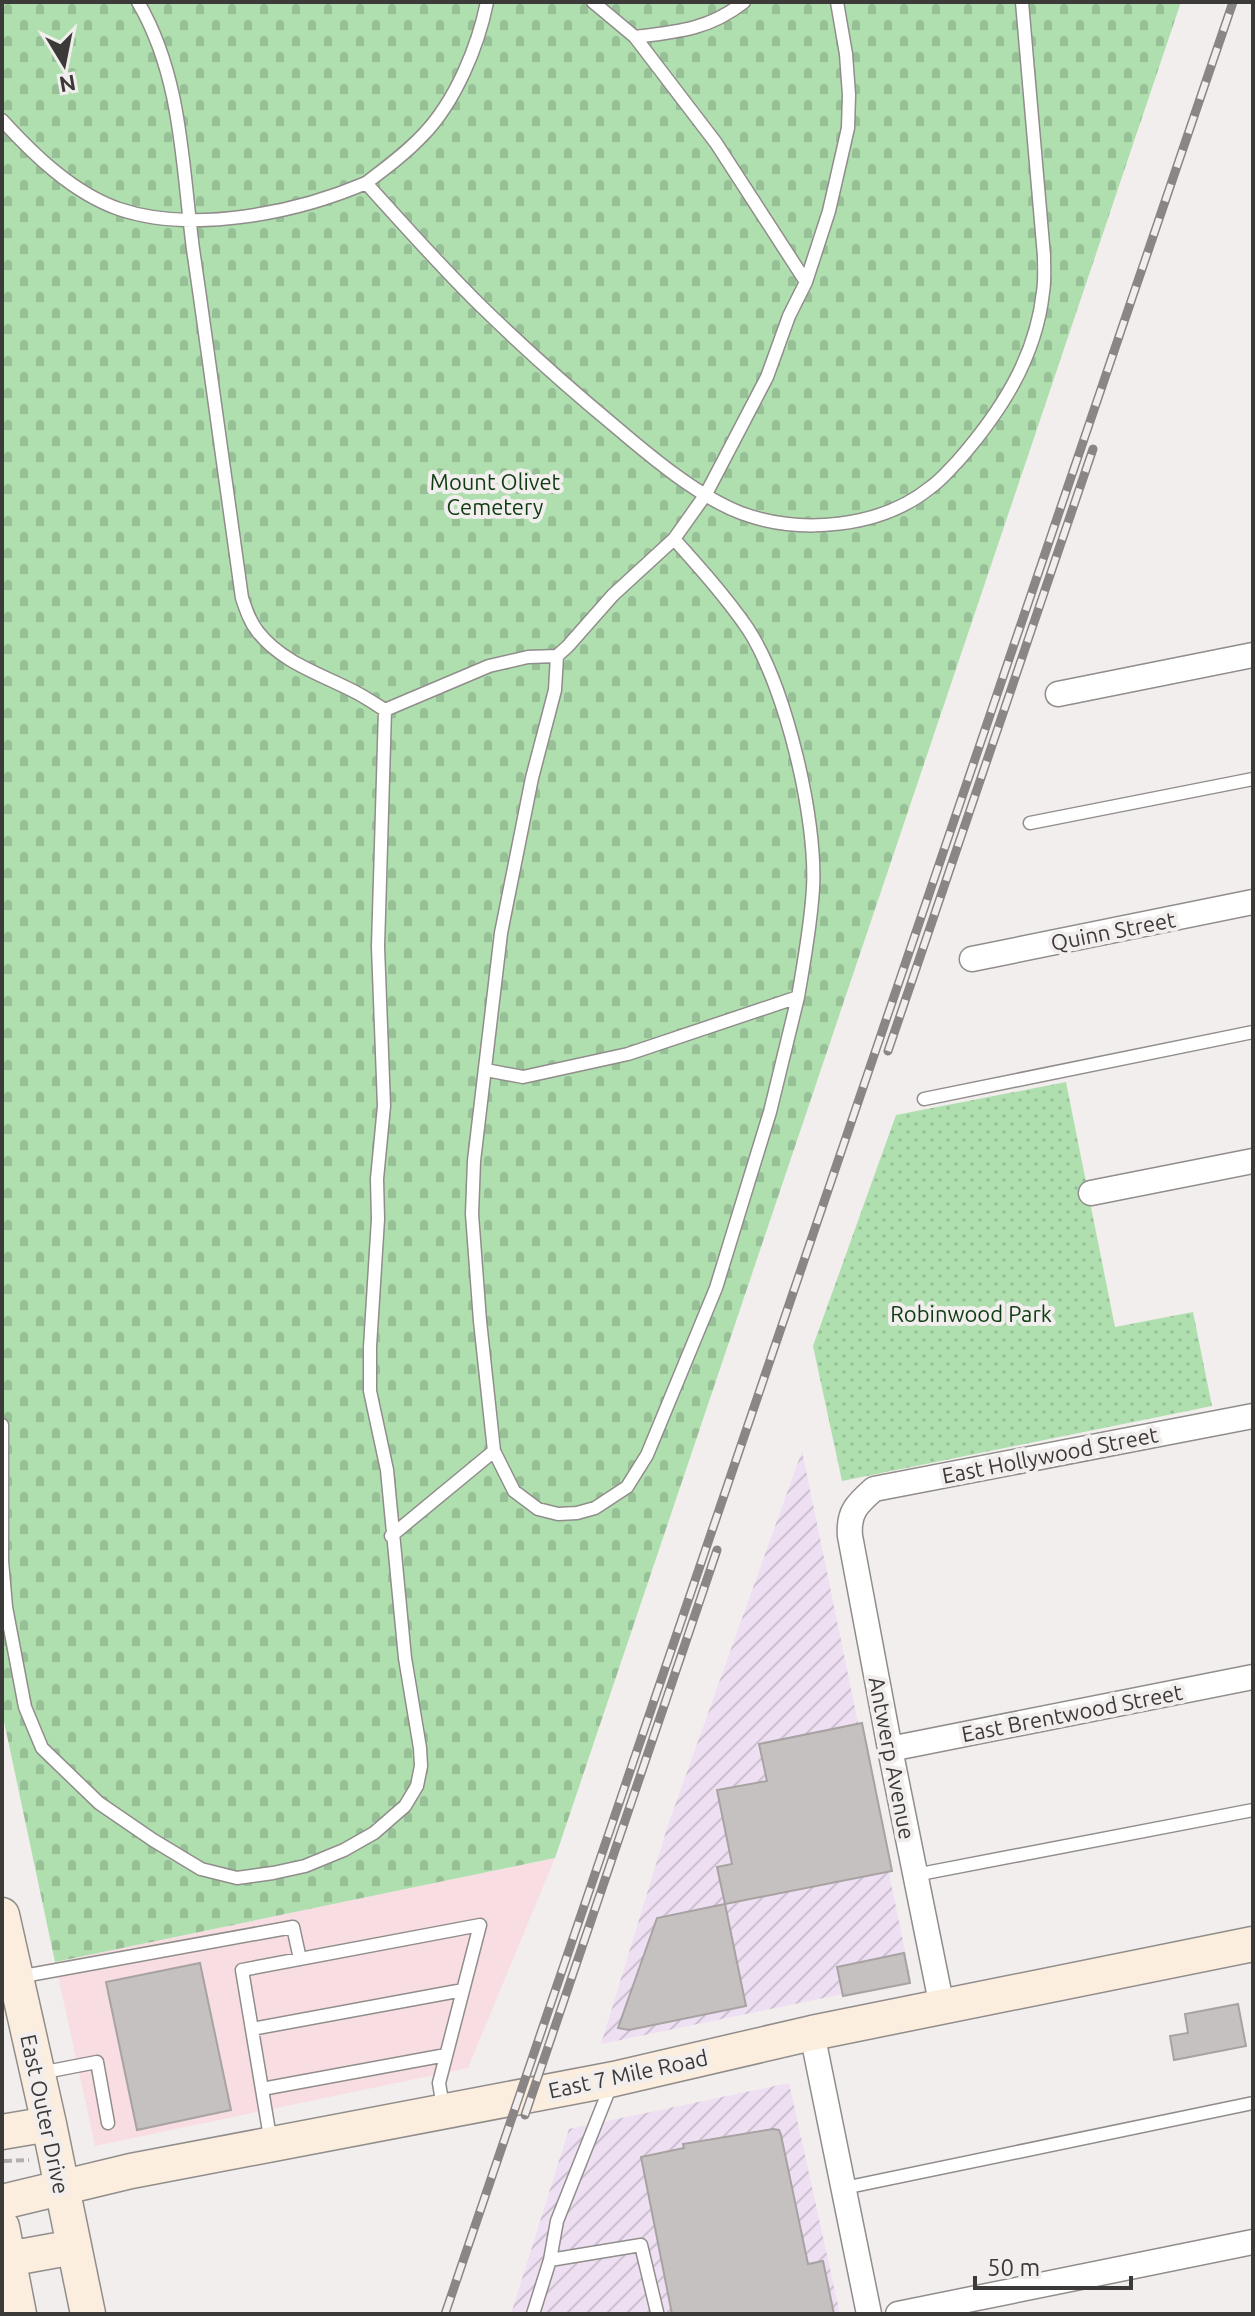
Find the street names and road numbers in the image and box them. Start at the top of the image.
street label: Quinn Street [1048,906,1178,955]
street label: East Hollywood Street [940,1421,1160,1488]
street label: Antwerp Avenue [864,1674,921,1841]
street label: East Brentwood Street [959,1679,1185,1746]
street label: East Outer Drive [16,2032,75,2196]
street label: East 7 Mile Road [546,2044,710,2103]

